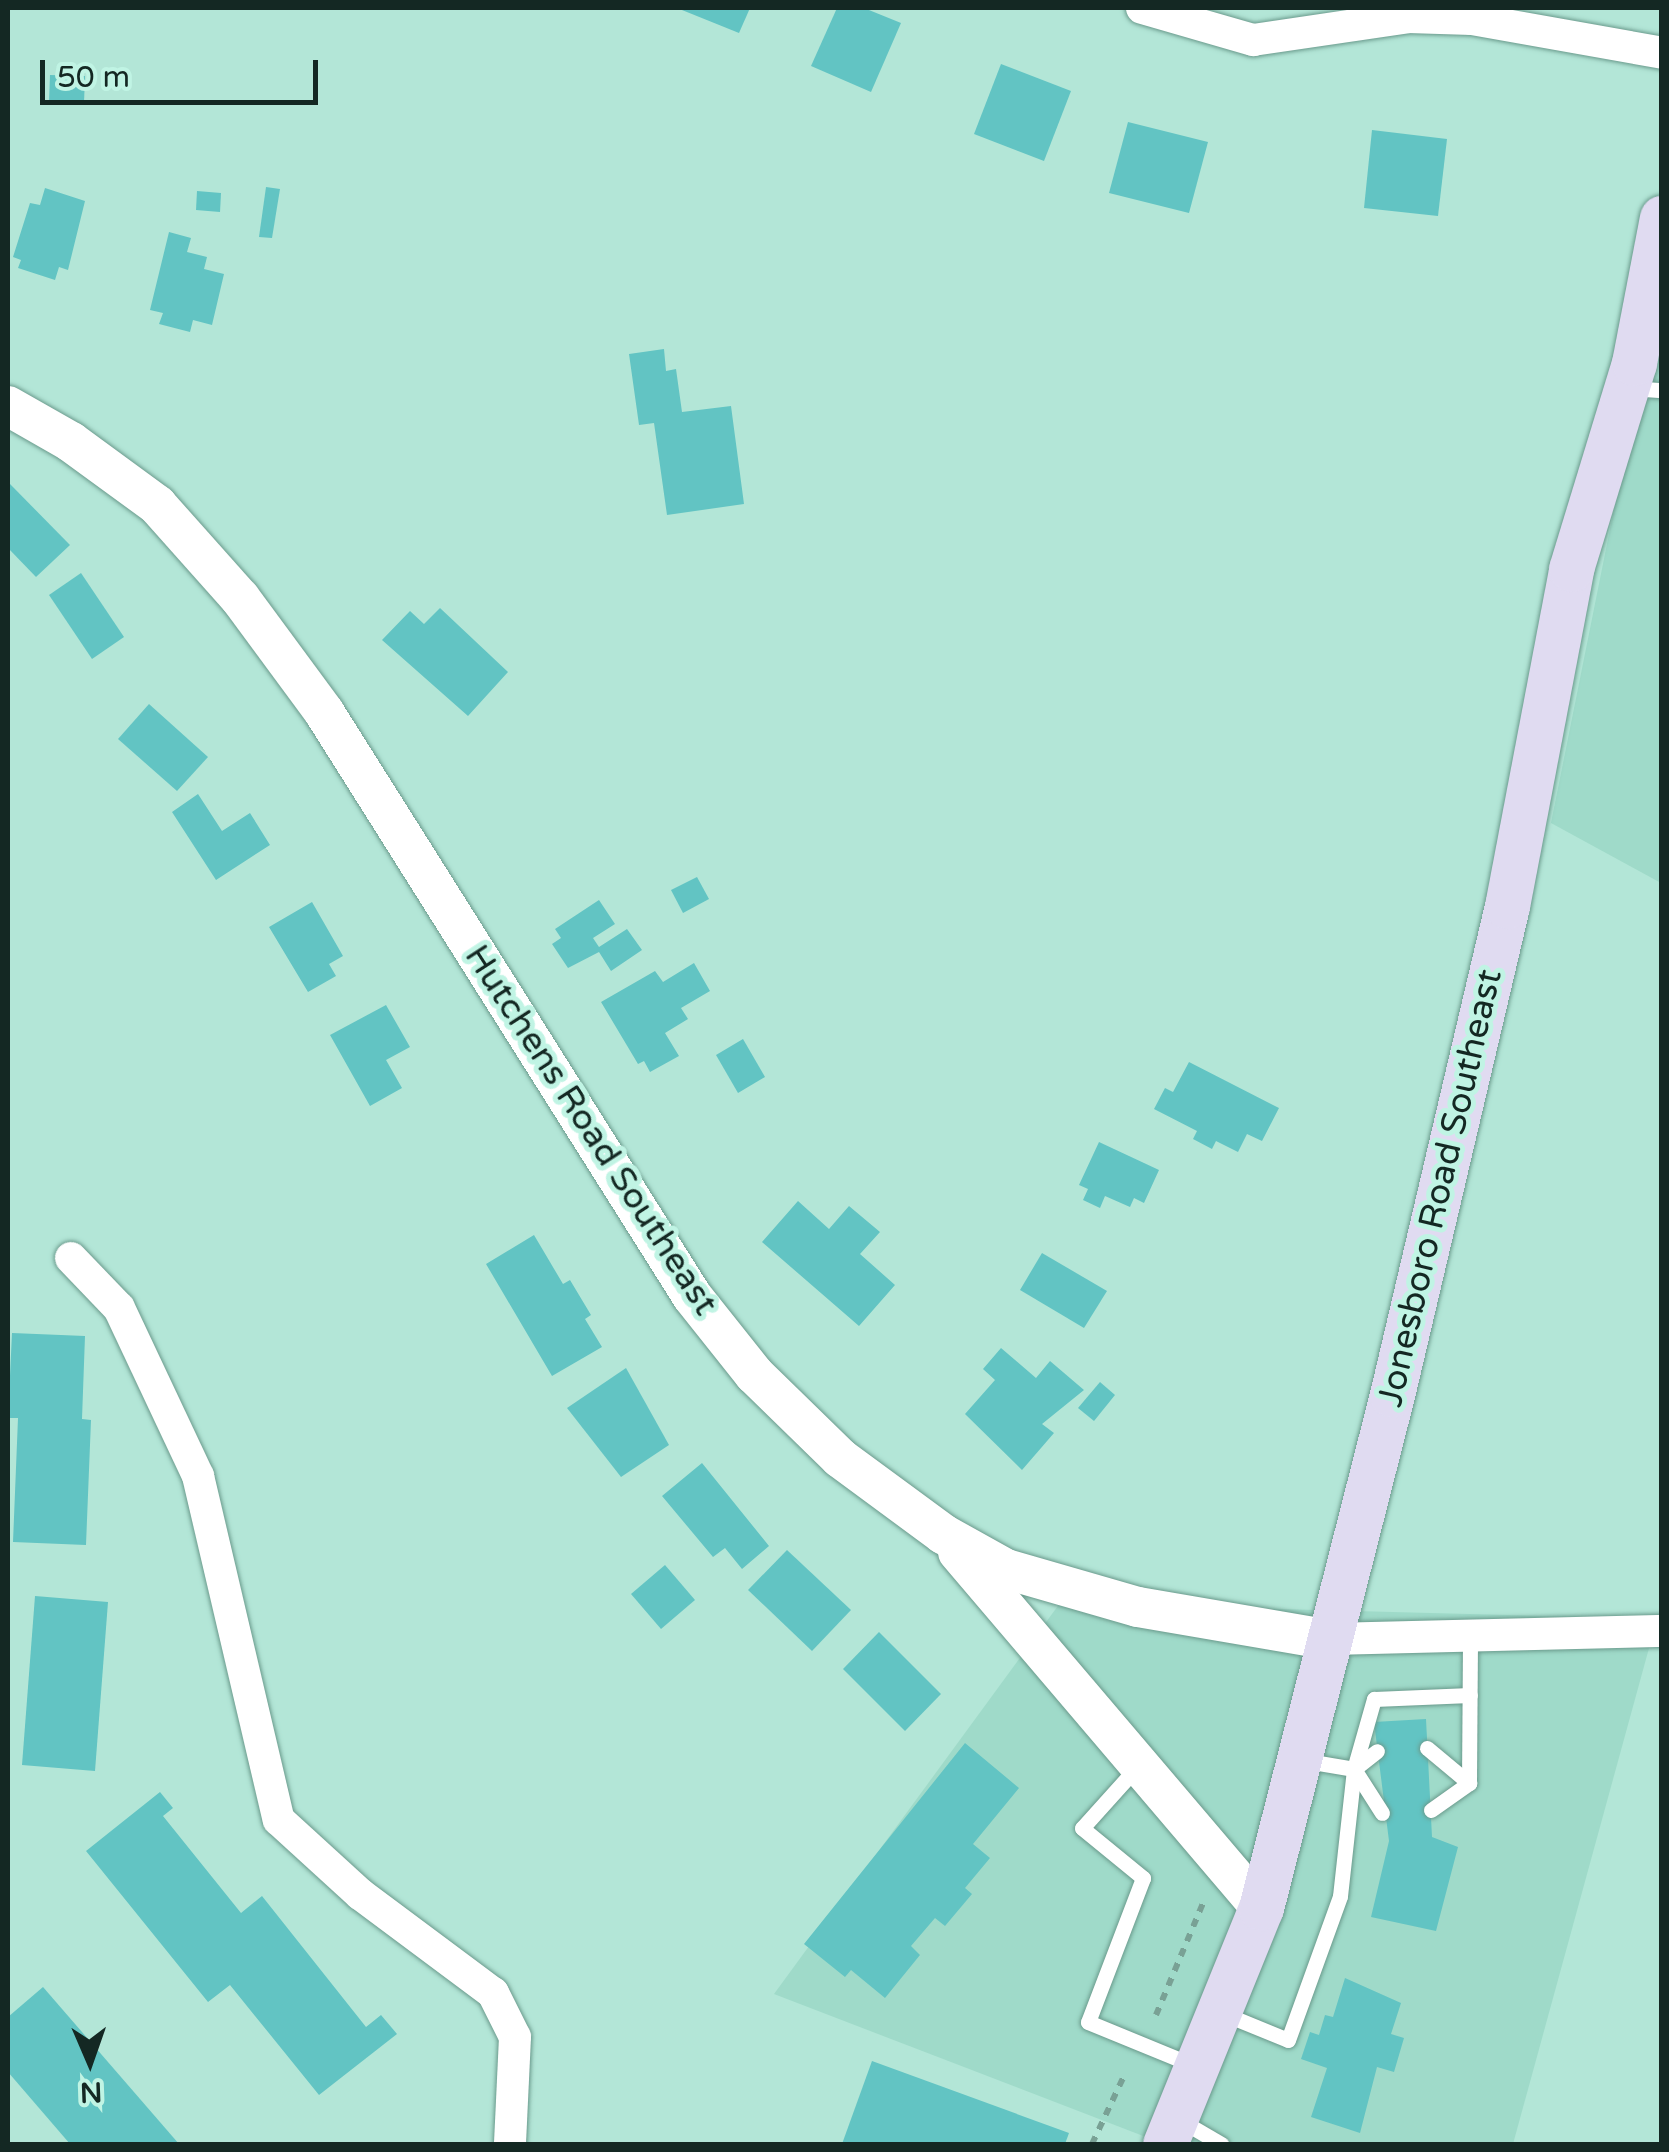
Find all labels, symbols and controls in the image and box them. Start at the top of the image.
scale bar [45,40,322,102]
text: 50 m [57,59,130,96]
street label: Hutchens Road Southeast [456,937,726,1323]
street label: Jonesboro Road Southeast [1369,965,1511,1411]
north arrow [40,2012,140,2112]
text: N [79,2075,103,2109]

